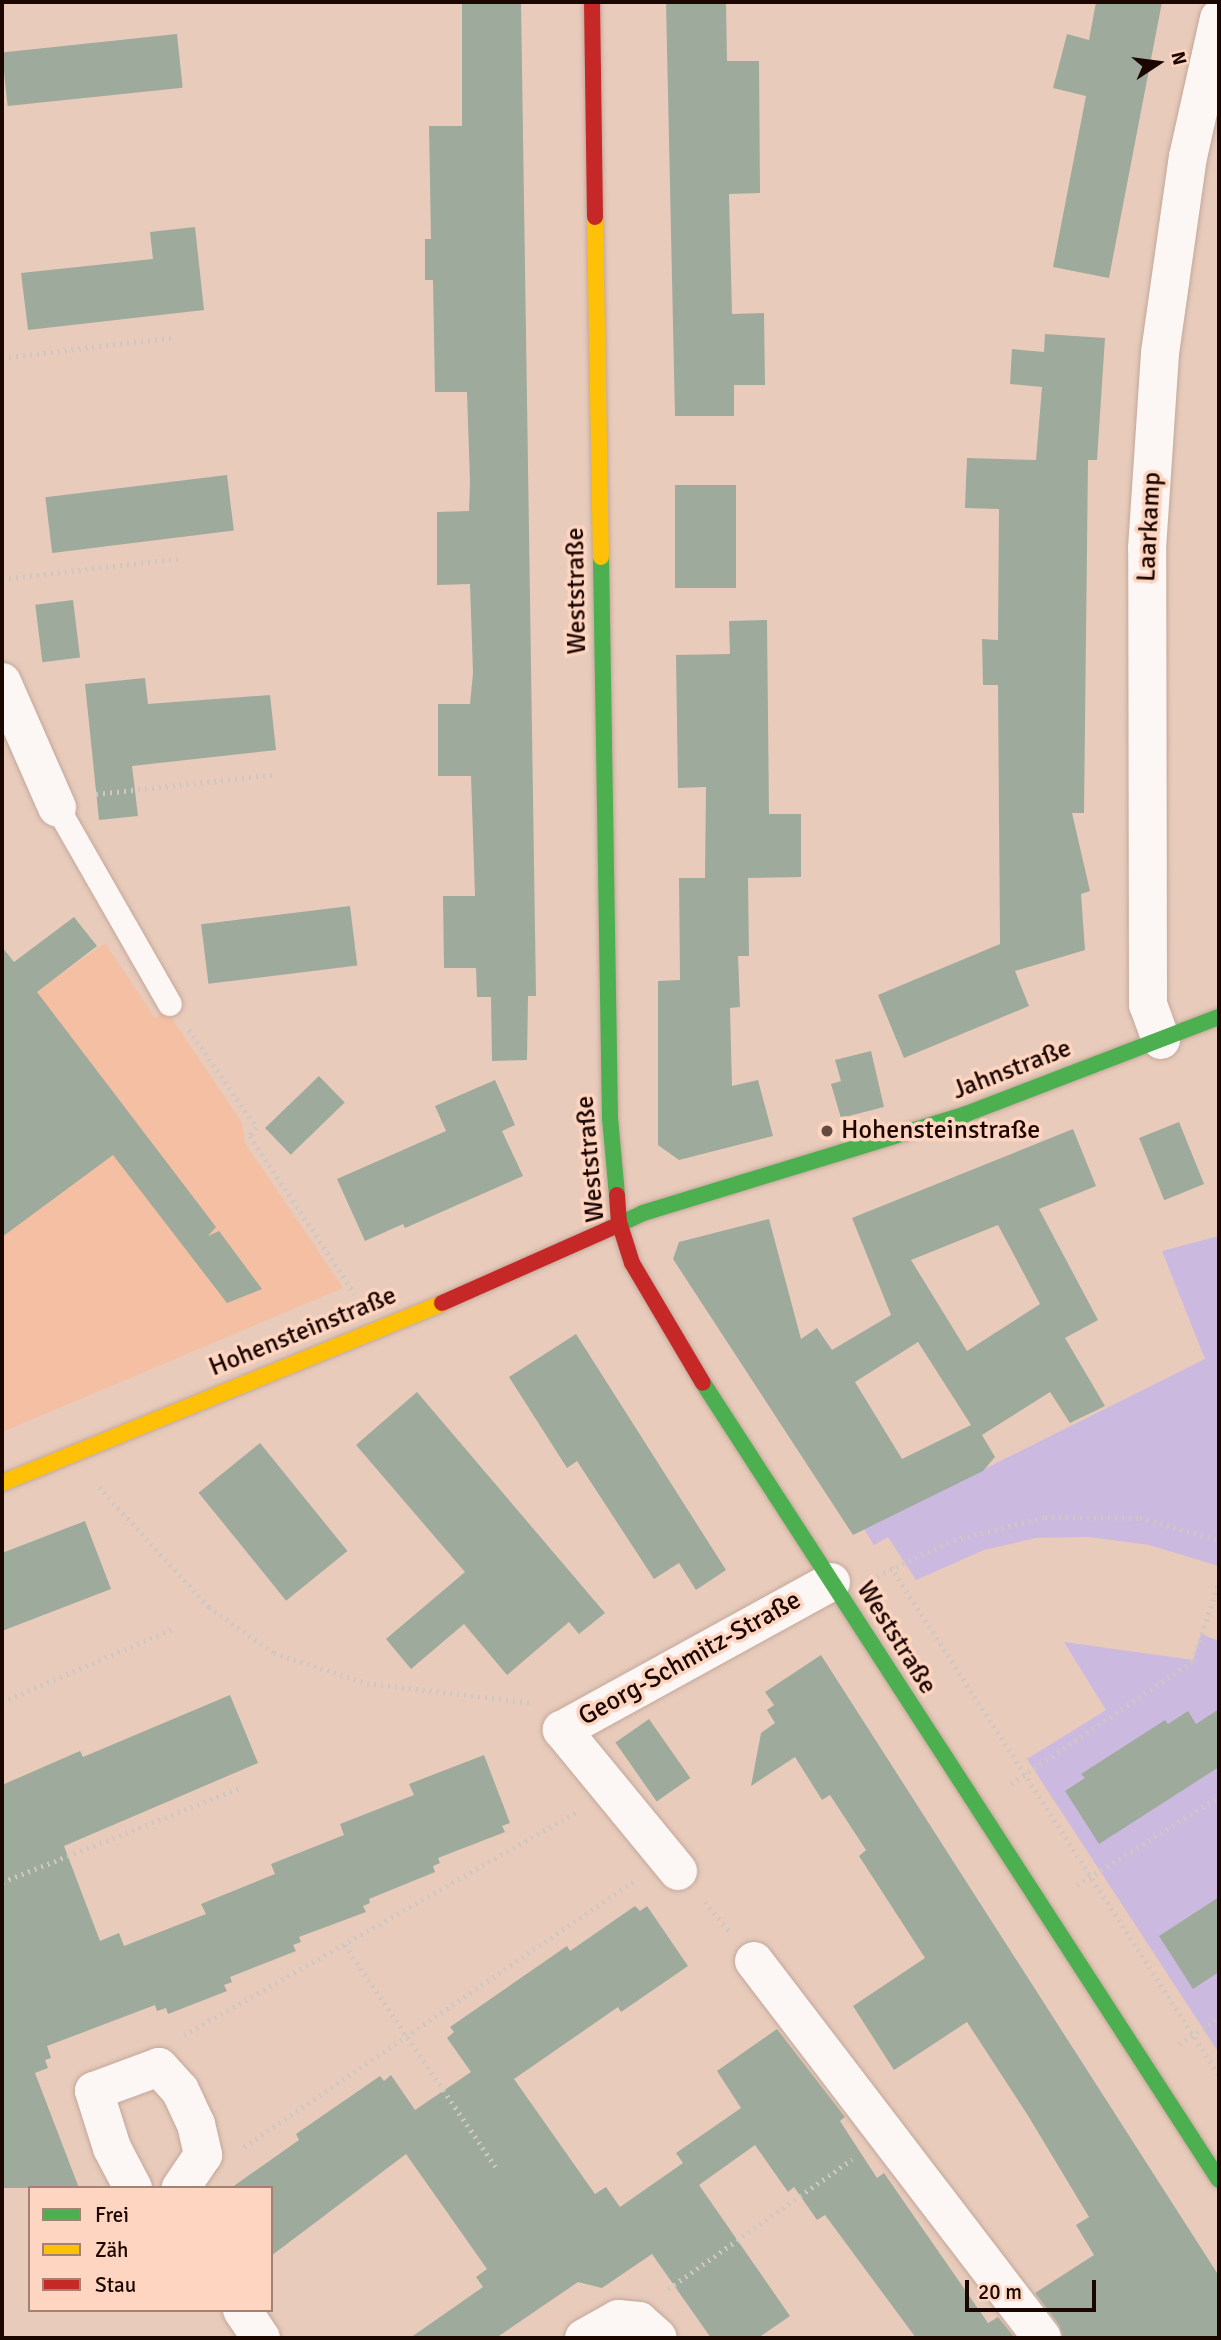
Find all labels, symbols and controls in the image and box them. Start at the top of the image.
north arrow [1123,28,1193,98]
text: N [1165,49,1192,67]
street label: Laarkamp [1132,471,1168,583]
street label: Weststraße [560,527,594,655]
street label: Jahnstraße [948,1033,1076,1107]
street label: Weststraße [570,1094,612,1224]
place label: Hohensteinstraße [841,1115,1040,1147]
marker: Hohensteinstraße [819,1123,835,1139]
street label: Hohensteinstraße [205,1280,401,1384]
street label: Weststraße [849,1576,943,1700]
street label: Georg-Schmitz-Straße [573,1585,807,1733]
legend [28,2186,273,2312]
text: Frei [95,2202,129,2228]
text: Zäh [95,2237,129,2263]
scale bar [969,2266,1100,2310]
text: Stau [95,2272,136,2298]
text: 20 m [978,2279,1022,2305]

